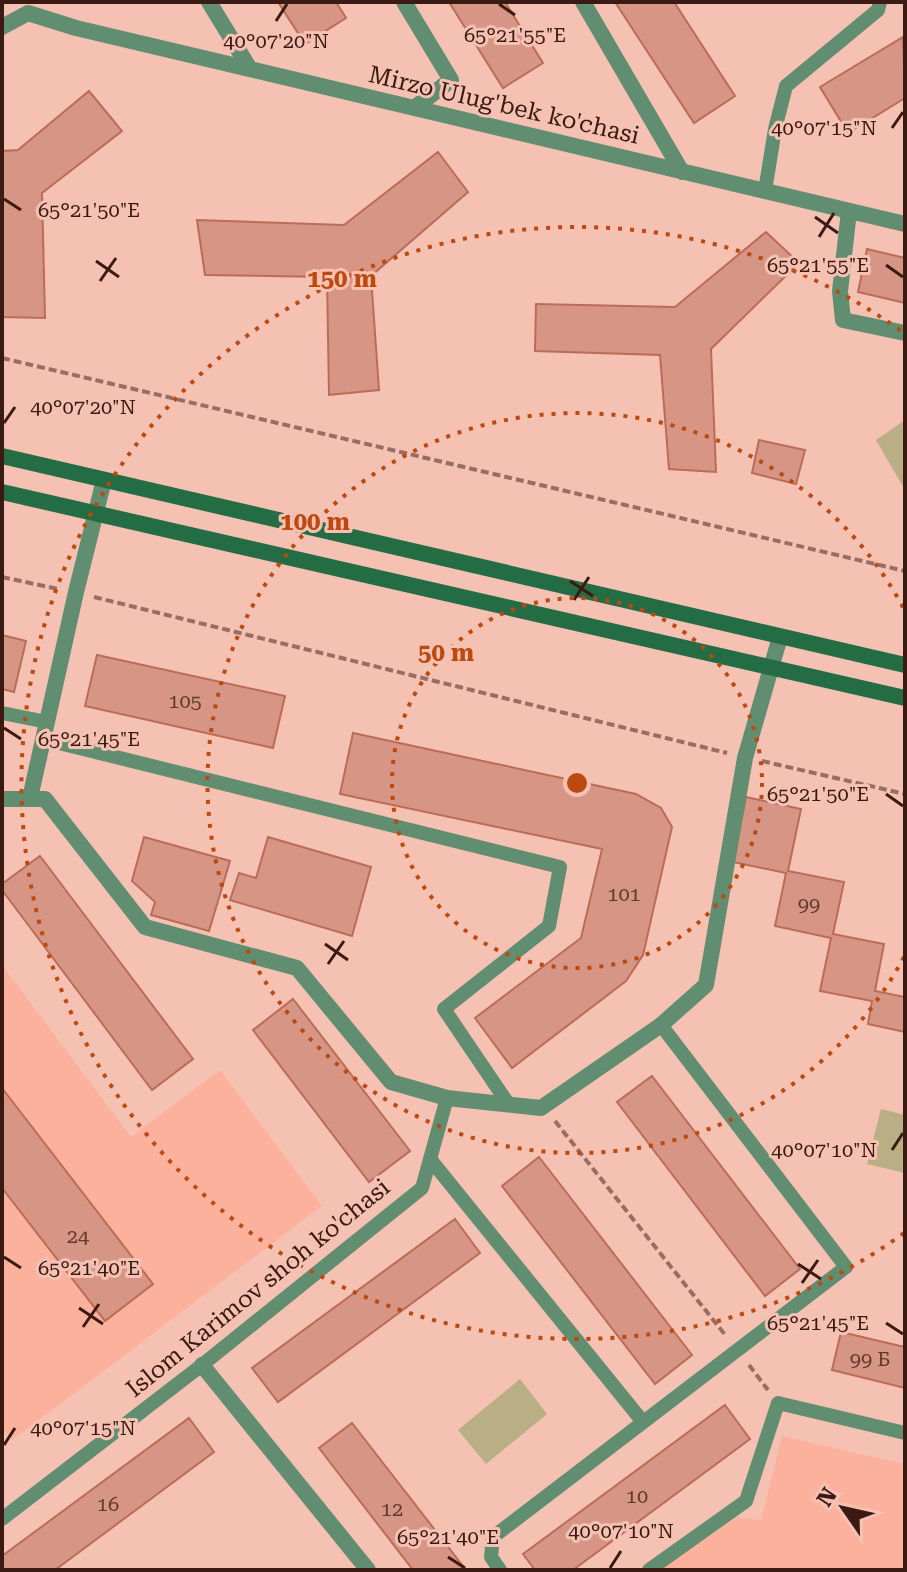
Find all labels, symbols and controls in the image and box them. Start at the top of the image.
text: 65°21'55"E [464,23,566,47]
text: 40°07'20"N [223,29,329,53]
street label: Mirzo Ulug'bek ko'chasi [366,60,643,150]
text: 40°07'15"N [771,116,877,140]
text: 65°21'50"E [38,198,140,222]
text: 65°21'55"E [767,253,869,277]
text: 150 m [307,265,377,293]
text: 40°07'20"N [30,395,136,419]
text: 100 m [280,508,350,536]
text: 50 m [418,639,474,667]
house number: 105 [168,689,202,713]
text: 65°21'45"E [38,727,140,751]
centre of rings [563,769,591,797]
text: 65°21'50"E [767,782,869,806]
house number: 101 [607,882,641,906]
house number: 99 [798,892,820,916]
text: 40°07'10"N [771,1138,877,1162]
street label: Islom Karimov shoh ko'chasi [121,1173,396,1403]
house number: 24 [67,1224,90,1248]
text: 65°21'40"E [38,1256,140,1280]
text: 65°21'45"E [767,1311,869,1335]
house number: 99 Б [850,1347,890,1371]
text: 40°07'15"N [30,1416,136,1440]
north arrow [803,1468,883,1548]
text: N [812,1483,842,1511]
house number: 10 [626,1484,648,1508]
house number: 16 [97,1492,119,1516]
house number: 12 [381,1497,403,1521]
text: 40°07'10"N [568,1519,674,1543]
text: 65°21'40"E [397,1525,499,1549]

